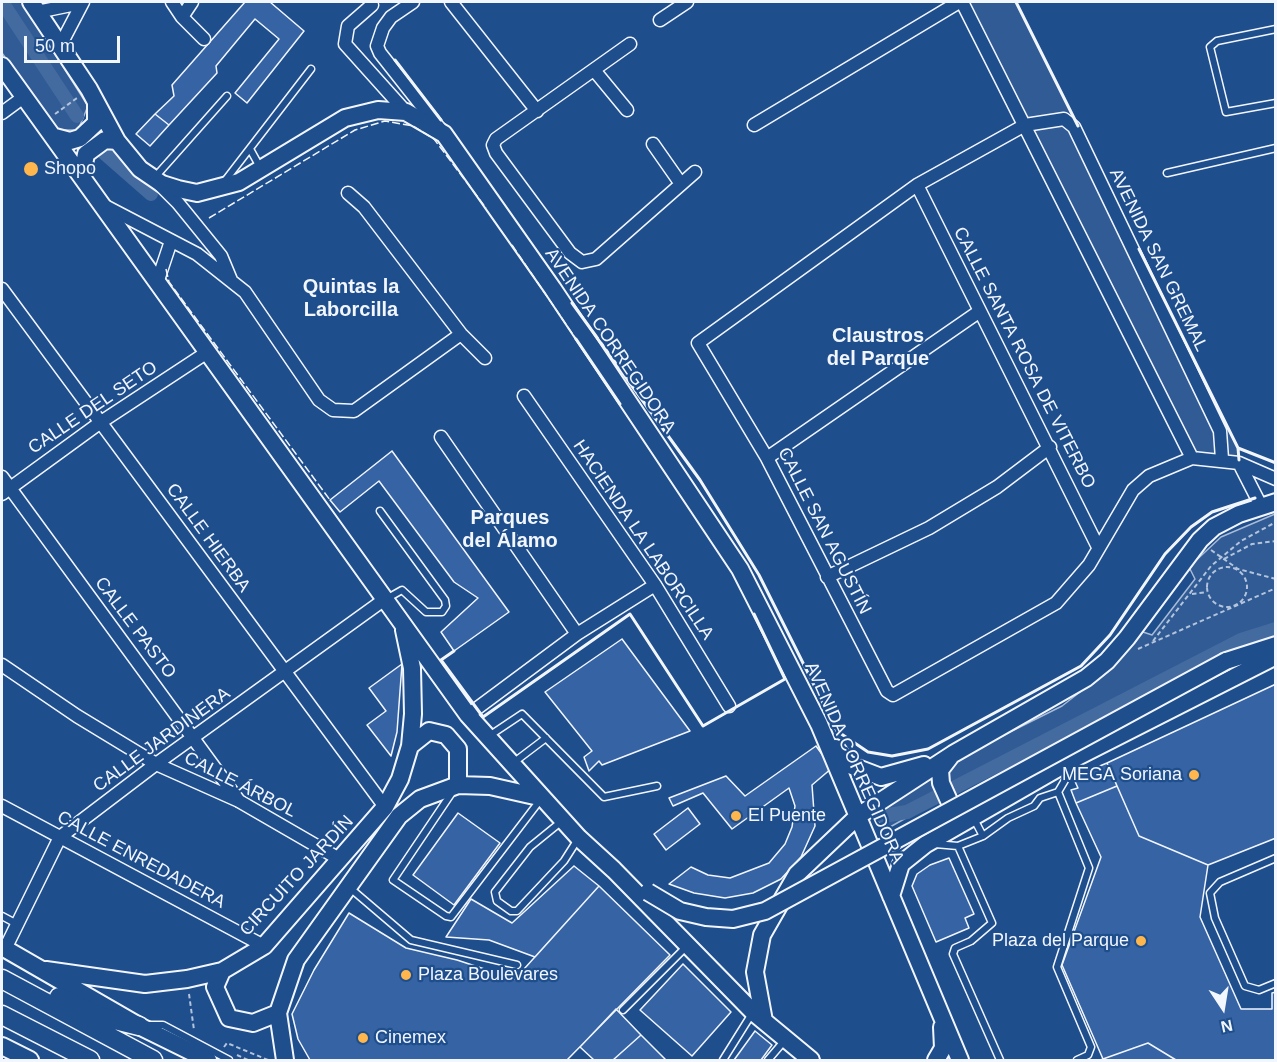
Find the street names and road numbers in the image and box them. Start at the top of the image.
street label: AVENIDA SAN GREMAL [1104,165,1212,355]
street label: CALLE SANTA ROSA DE VITERBO [948,224,1100,492]
street label: AVENIDA CORREGIDORA [540,244,680,438]
street label: CALLE DEL SETO [24,357,162,459]
street label: HACIENDA LA LABORCILLA [568,436,718,644]
street label: CALLE SAN AGUSTÍN [773,444,875,618]
street label: CALLE HIERBA [161,479,255,597]
street label: CALLE PASTO [90,573,180,683]
street label: AVENIDA CORREGIDORA [800,659,908,867]
street label: CALLE JARDINERA [89,683,235,797]
street label: CALLE ÁRBOL [180,747,300,823]
street label: CALLE ENREDADERA [53,807,229,913]
street label: CIRCUITO JARDÍN [236,811,358,941]

